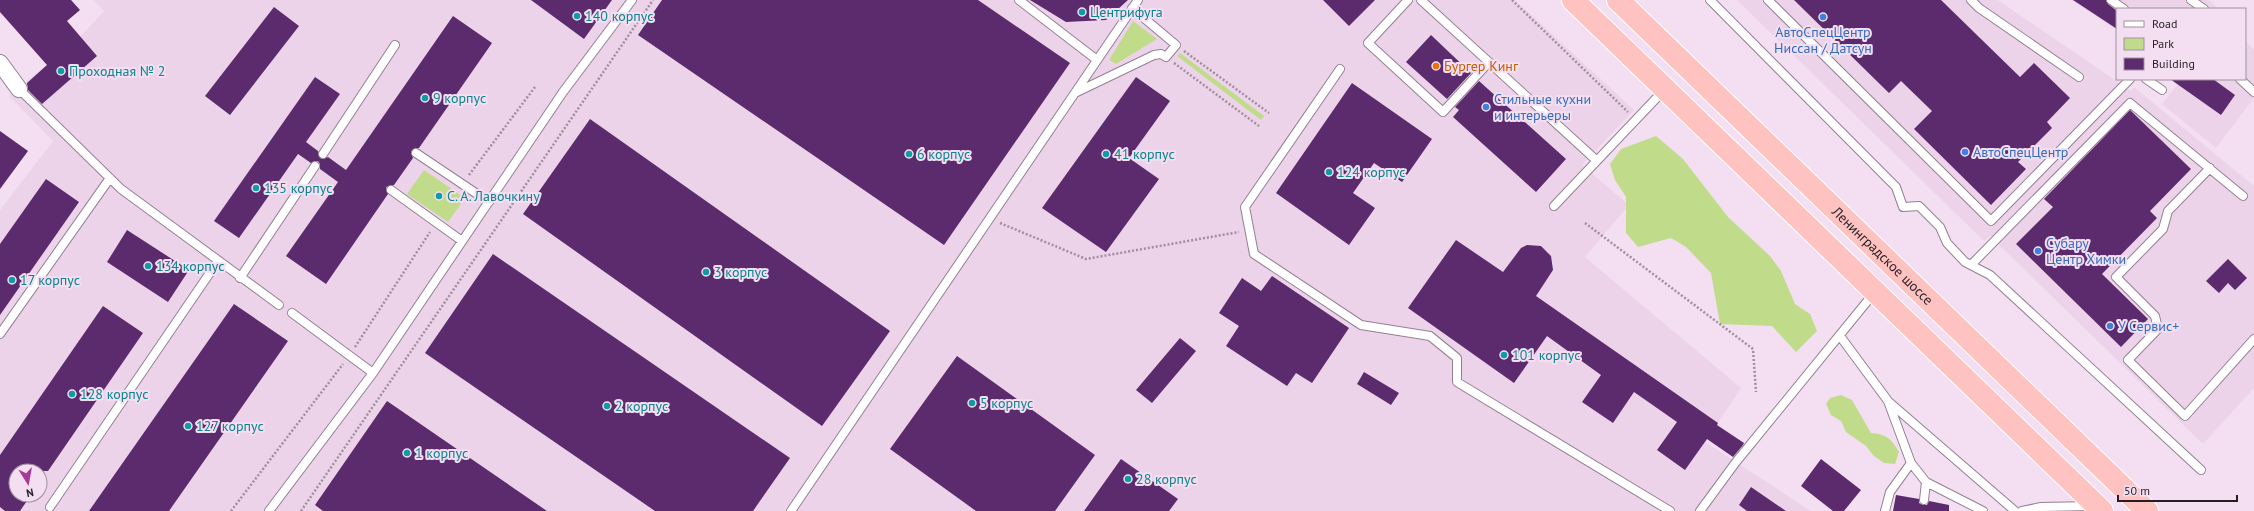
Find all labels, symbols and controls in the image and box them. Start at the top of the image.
place label: Центрифуга [1090,3,1163,21]
place label: 140 корпус [585,7,654,25]
marker: Центрифуга [1077,7,1087,17]
legend [2116,8,2246,80]
marker: 140 корпус [572,11,582,21]
marker: АвтоСпецЦентр Ниссан / Датсун [1818,12,1828,22]
text: Road [2152,16,2177,31]
place label: АвтоСпецЦентр Ниссан / Датсун [1774,23,1872,57]
text: Park [2152,36,2174,51]
text: Building [2152,56,2195,71]
place label: Бургер Кинг [1444,57,1519,75]
marker: Бургер Кинг [1431,61,1441,71]
place label: Проходная № 2 [69,62,165,80]
marker: Проходная № 2 [56,66,66,76]
place label: 9 корпус [433,89,486,107]
place label: Стильные кухни и интерьеры [1494,90,1591,124]
marker: 9 корпус [420,93,430,103]
marker: Стильные кухни и интерьеры [1481,102,1491,112]
place label: АвтоСпецЦентр [1973,143,2068,161]
place label: 6 корпус [917,145,970,163]
place label: 41 корпус [1114,145,1175,163]
marker: АвтоСпецЦентр [1960,147,1970,157]
marker: 6 корпус [904,149,914,159]
marker: 41 корпус [1101,149,1111,159]
place label: 124 корпус [1337,163,1406,181]
marker: 124 корпус [1324,167,1334,177]
place label: 135 корпус [264,179,333,197]
marker: 135 корпус [251,183,261,193]
place label: С. А. Лавочкину [447,187,540,205]
marker: С. А. Лавочкину [434,191,444,201]
street label: Ленинградское шоссе [1827,202,1937,309]
place label: Субару Центр Химки [2046,234,2126,268]
marker: Субару Центр Химки [2033,246,2043,256]
place label: 134 корпус [156,257,225,275]
marker: 134 корпус [143,261,153,271]
place label: 3 корпус [714,263,767,281]
marker: 3 корпус [701,267,711,277]
place label: 17 корпус [20,271,80,289]
marker: 17 корпус [7,275,17,285]
place label: У Сервис+ [2118,317,2179,335]
marker: У Сервис+ [2105,321,2115,331]
place label: 101 корпус [1512,346,1581,364]
marker: 101 корпус [1499,350,1509,360]
place label: 128 корпус [80,385,149,403]
marker: 128 корпус [67,389,77,399]
place label: 5 корпус [980,394,1033,412]
place label: 2 корпус [615,397,668,415]
marker: 5 корпус [967,398,977,408]
marker: 2 корпус [602,401,612,411]
place label: 127 корпус [196,417,264,435]
marker: 127 корпус [183,421,193,431]
place label: 1 корпус [415,444,468,462]
marker: 1 корпус [402,448,412,458]
north arrow [8,463,48,503]
place label: 28 корпус [1136,470,1197,488]
marker: 28 корпус [1123,474,1133,484]
scale bar [2118,477,2237,503]
text: 50 m [2124,483,2150,498]
text: N [25,485,35,500]

